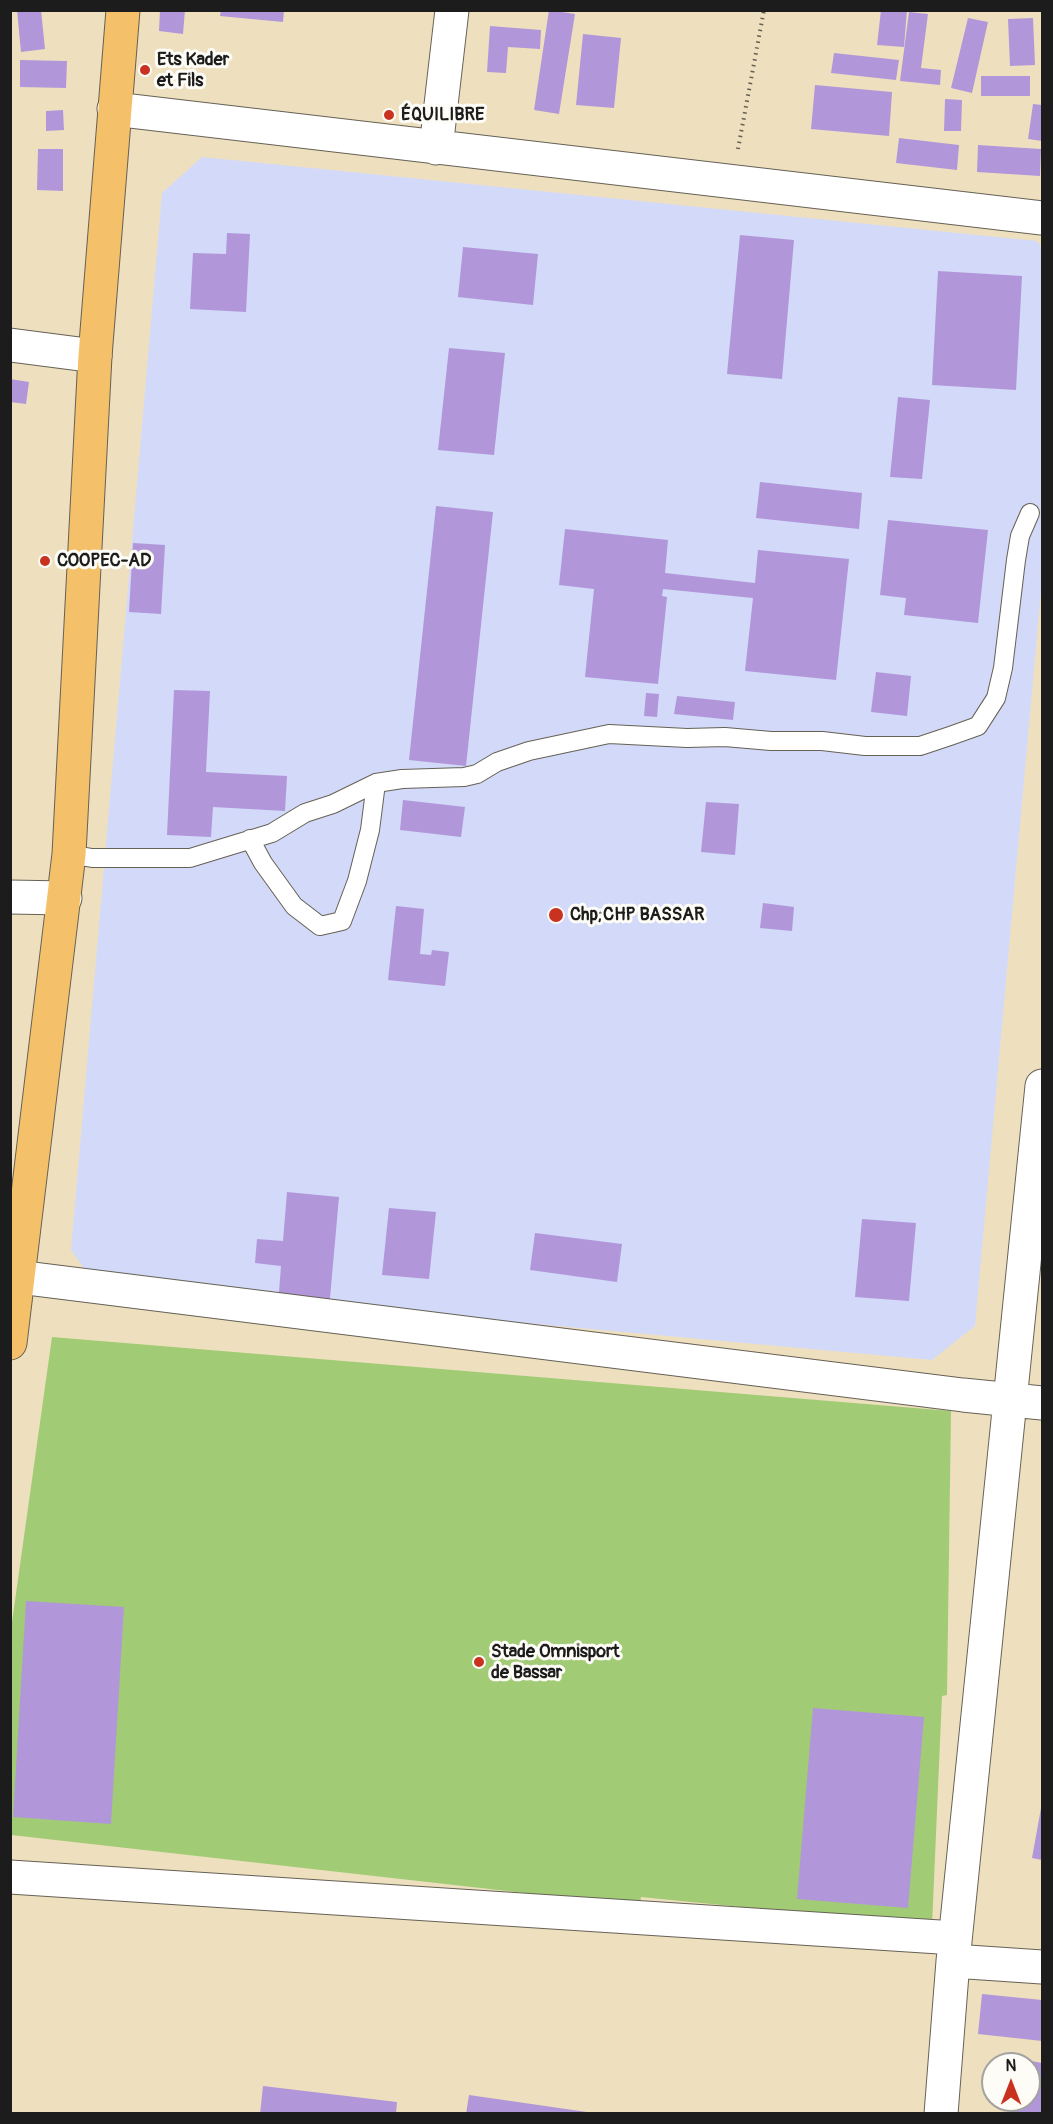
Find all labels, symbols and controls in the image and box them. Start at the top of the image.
place label: Ets Kader et Fils [157,49,229,92]
marker: Ets Kader et Fils [138,63,152,77]
place label: ÉQUILIBRE [401,104,484,126]
marker: ÉQUILIBRE [382,108,396,122]
place label: COOPEC-AD [57,550,151,572]
marker: COOPEC-AD [38,554,52,568]
place label: Chp;CHP BASSAR [570,904,704,926]
marker: Chp;CHP BASSAR [547,906,565,924]
place label: Stade Omnisport de Bassar [491,1641,620,1684]
marker: Stade Omnisport de Bassar [472,1655,486,1669]
north arrow [981,2052,1041,2112]
text: N [1006,2056,1016,2076]

